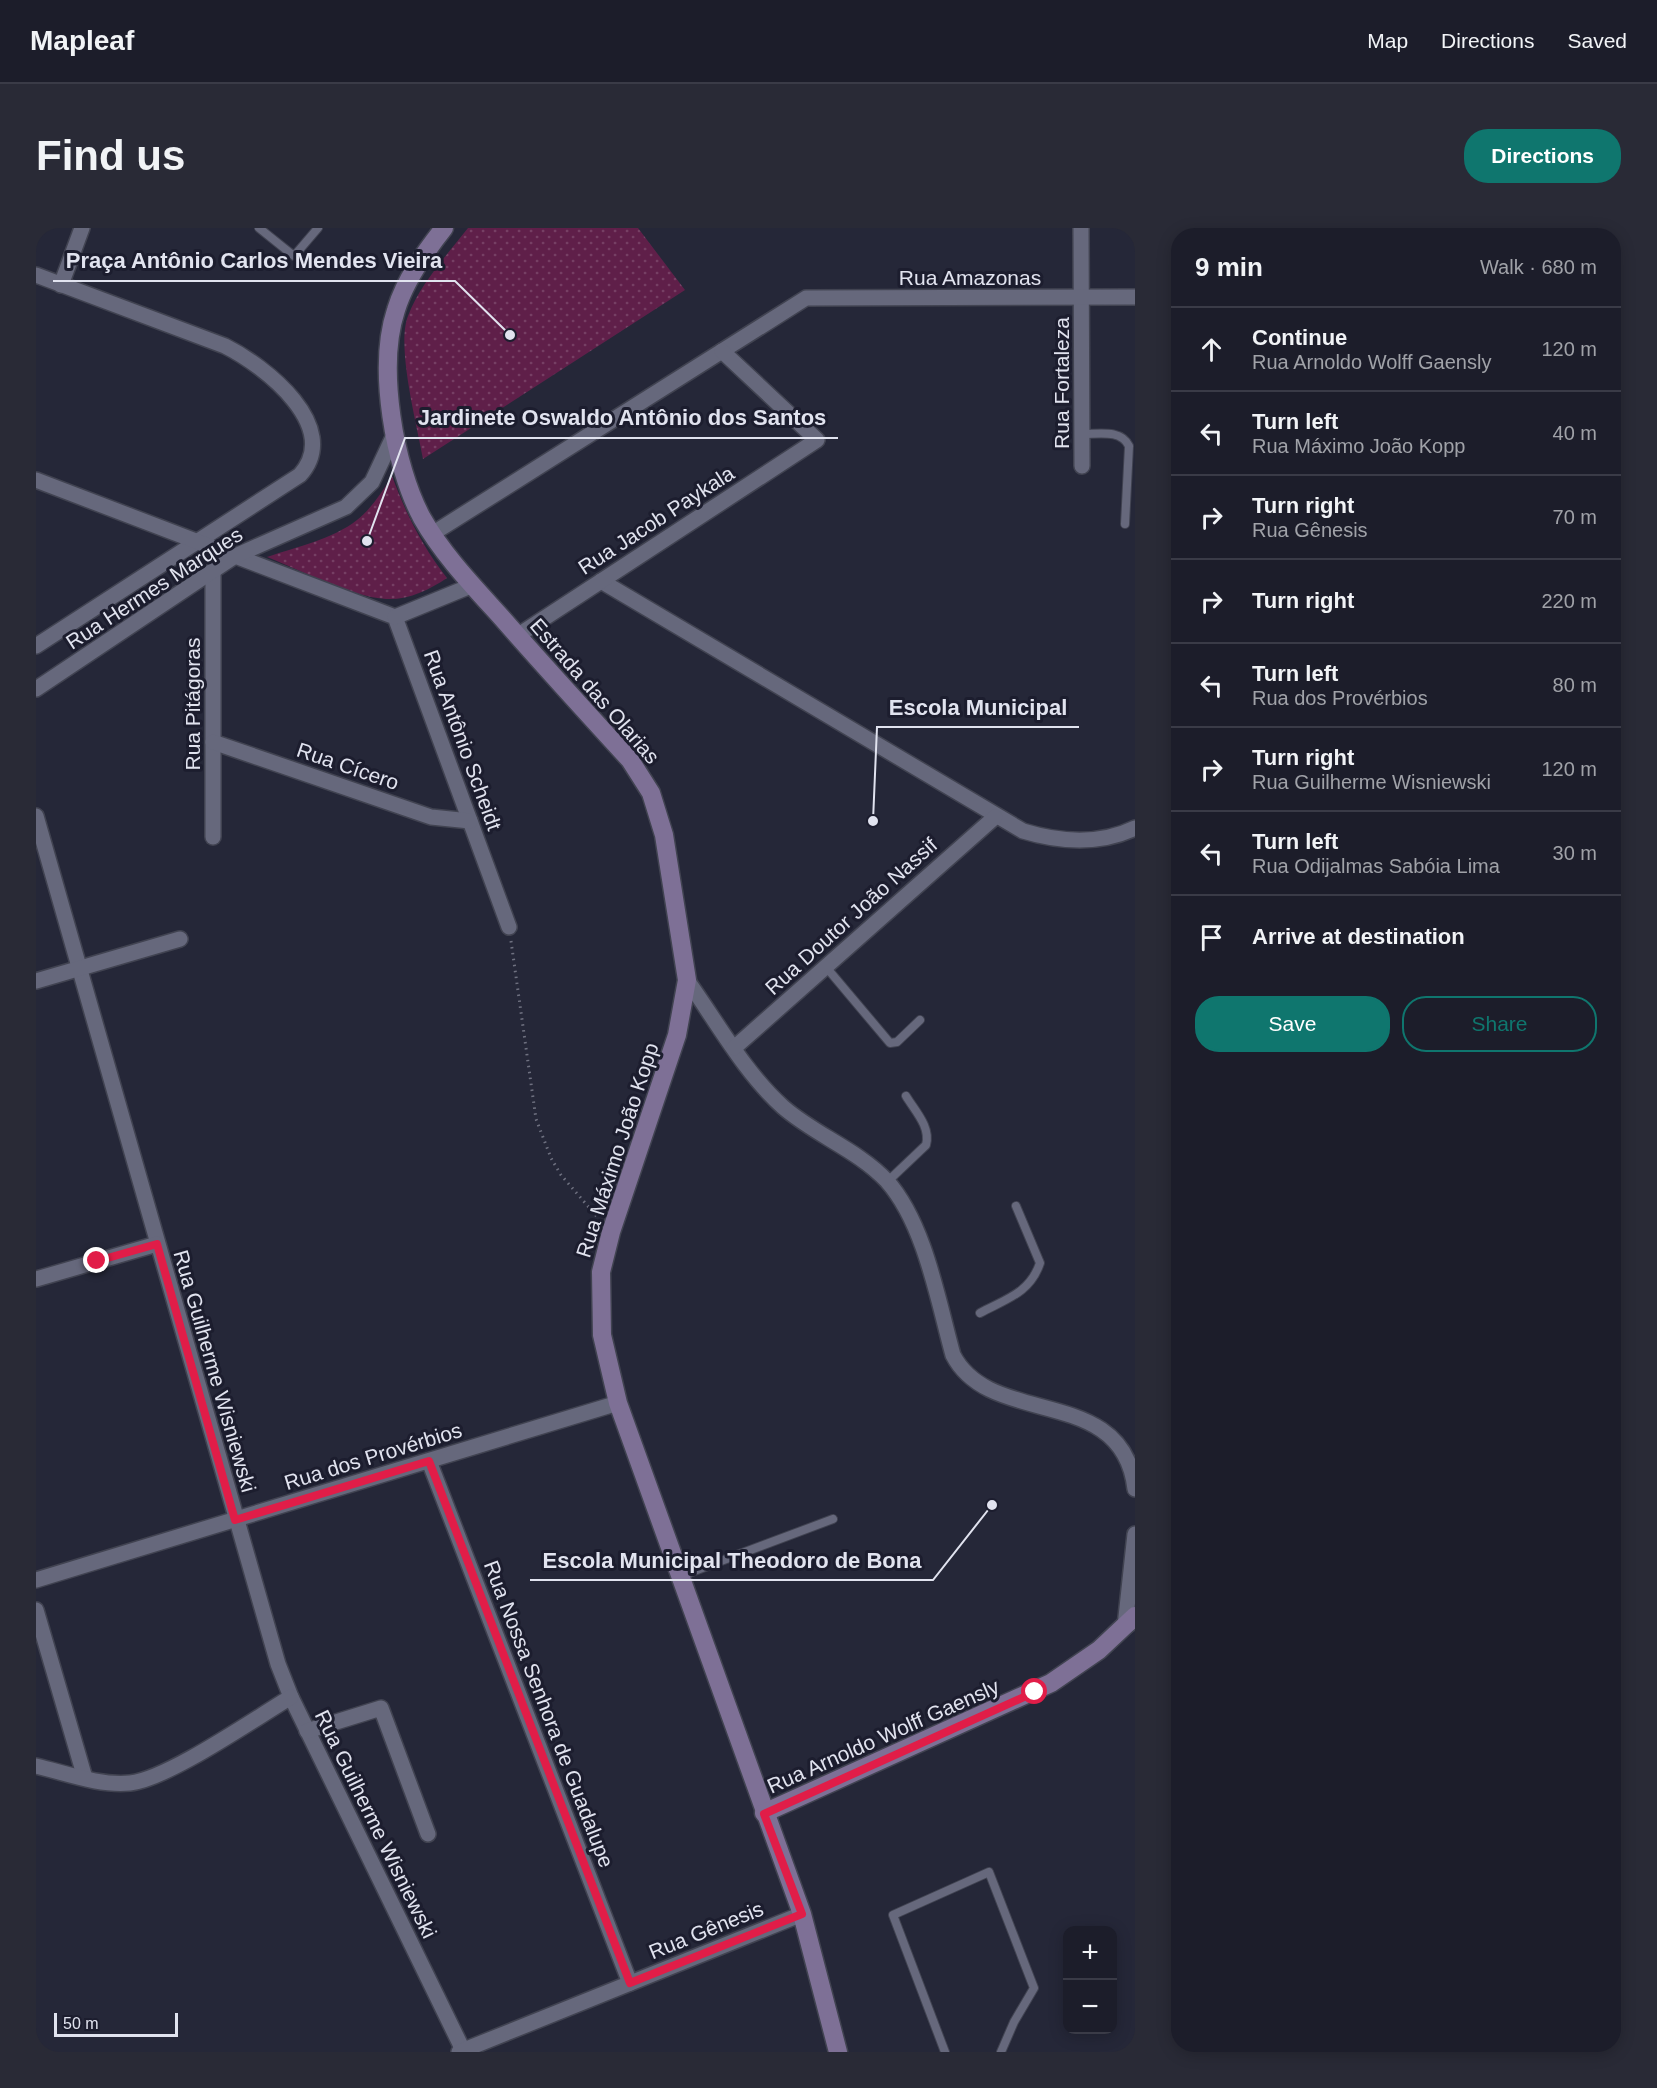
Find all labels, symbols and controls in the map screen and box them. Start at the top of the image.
text: Mapleaf [30,25,134,56]
text: Map [1367,29,1408,52]
text: Directions [1441,29,1534,52]
text: Saved [1567,29,1627,52]
button: Directions [1464,129,1621,183]
text: Find us [36,132,185,179]
callout: Praça Antônio Carlos Mendes Vieira [53,241,455,281]
text: Praça Antônio Carlos Mendes Vieira [66,248,443,273]
text: 9 min [1195,252,1263,282]
text: Walk · 680 m [1480,256,1597,278]
street label: Rua Amazonas [899,266,1041,289]
street label: Rua Fortaleza [1050,317,1073,449]
text: Continue [1252,325,1347,350]
icon: ahead [1195,333,1228,366]
text: 120 m [1541,338,1597,360]
text: Rua Arnoldo Wolff Gaensly [1252,351,1491,373]
callout: Jardinete Oswaldo Antônio dos Santos [405,398,838,438]
text: Jardinete Oswaldo Antônio dos Santos [418,405,826,430]
text: Turn left [1252,409,1338,434]
icon: left [1195,417,1228,450]
text: 40 m [1553,422,1597,444]
text: Rua Máximo João Kopp [1252,435,1465,457]
street label: Rua Jacob Paykala [574,461,738,579]
text: Turn right [1252,493,1354,518]
icon: right [1195,501,1228,534]
text: 70 m [1553,506,1597,528]
text: Rua Gênesis [1252,519,1368,541]
street label: Rua Hermes Marques [62,522,246,654]
icon: right [1195,585,1228,618]
text: Turn right [1252,588,1354,613]
text: 220 m [1541,590,1597,612]
street label: Estrada das Olarias [526,614,664,768]
street label: Rua Pitágoras [181,637,204,771]
street label: Rua Antônio Scheidt [420,647,506,833]
text: Turn left [1252,661,1338,686]
icon: left [1195,669,1228,702]
text: 80 m [1553,674,1597,696]
callout: Escola Municipal [877,687,1079,727]
text: Rua dos Provérbios [1252,687,1428,709]
text: Escola Municipal [889,695,1067,720]
street label: Rua Cícero [294,738,402,794]
text: Turn right [1252,745,1354,770]
icon: right [1195,753,1228,786]
text: 120 m [1541,758,1597,780]
text: Rua Guilherme Wisniewski [1252,771,1491,793]
text: Turn left [1252,829,1338,854]
street label: Rua Doutor João Nassif [760,833,942,999]
icon: left [1195,837,1228,870]
text: 30 m [1553,842,1597,864]
text: Rua Odijalmas Sabóia Lima [1252,855,1500,877]
icon: arrive [1195,921,1228,954]
text: Arrive at destination [1252,924,1465,949]
button: Save [1195,996,1390,1052]
button: Share [1402,996,1597,1052]
street label: Rua Máximo João Kopp [571,1040,663,1260]
route end [83,1247,109,1273]
street label: Rua Guilherme Wisniewski [169,1247,261,1495]
street label: Rua dos Provérbios [281,1418,465,1494]
callout: Escola Municipal Theodoro de Bona [530,1540,933,1580]
text: Escola Municipal Theodoro de Bona [543,1548,922,1573]
street label: Rua Nossa Senhora de Guadalupe [480,1557,618,1871]
street label: Rua Arnoldo Wolff Gaensly [764,1674,1003,1798]
route start [1021,1678,1047,1704]
street label: Rua Guilherme Wisniewski [311,1706,441,1942]
street label: Rua Gênesis [645,1897,767,1963]
map controls [1063,1926,1117,2034]
button: + [1063,1926,1117,1980]
button: − [1063,1980,1117,2034]
scale bar [54,2010,178,2038]
text: 50 m [63,2015,99,2032]

